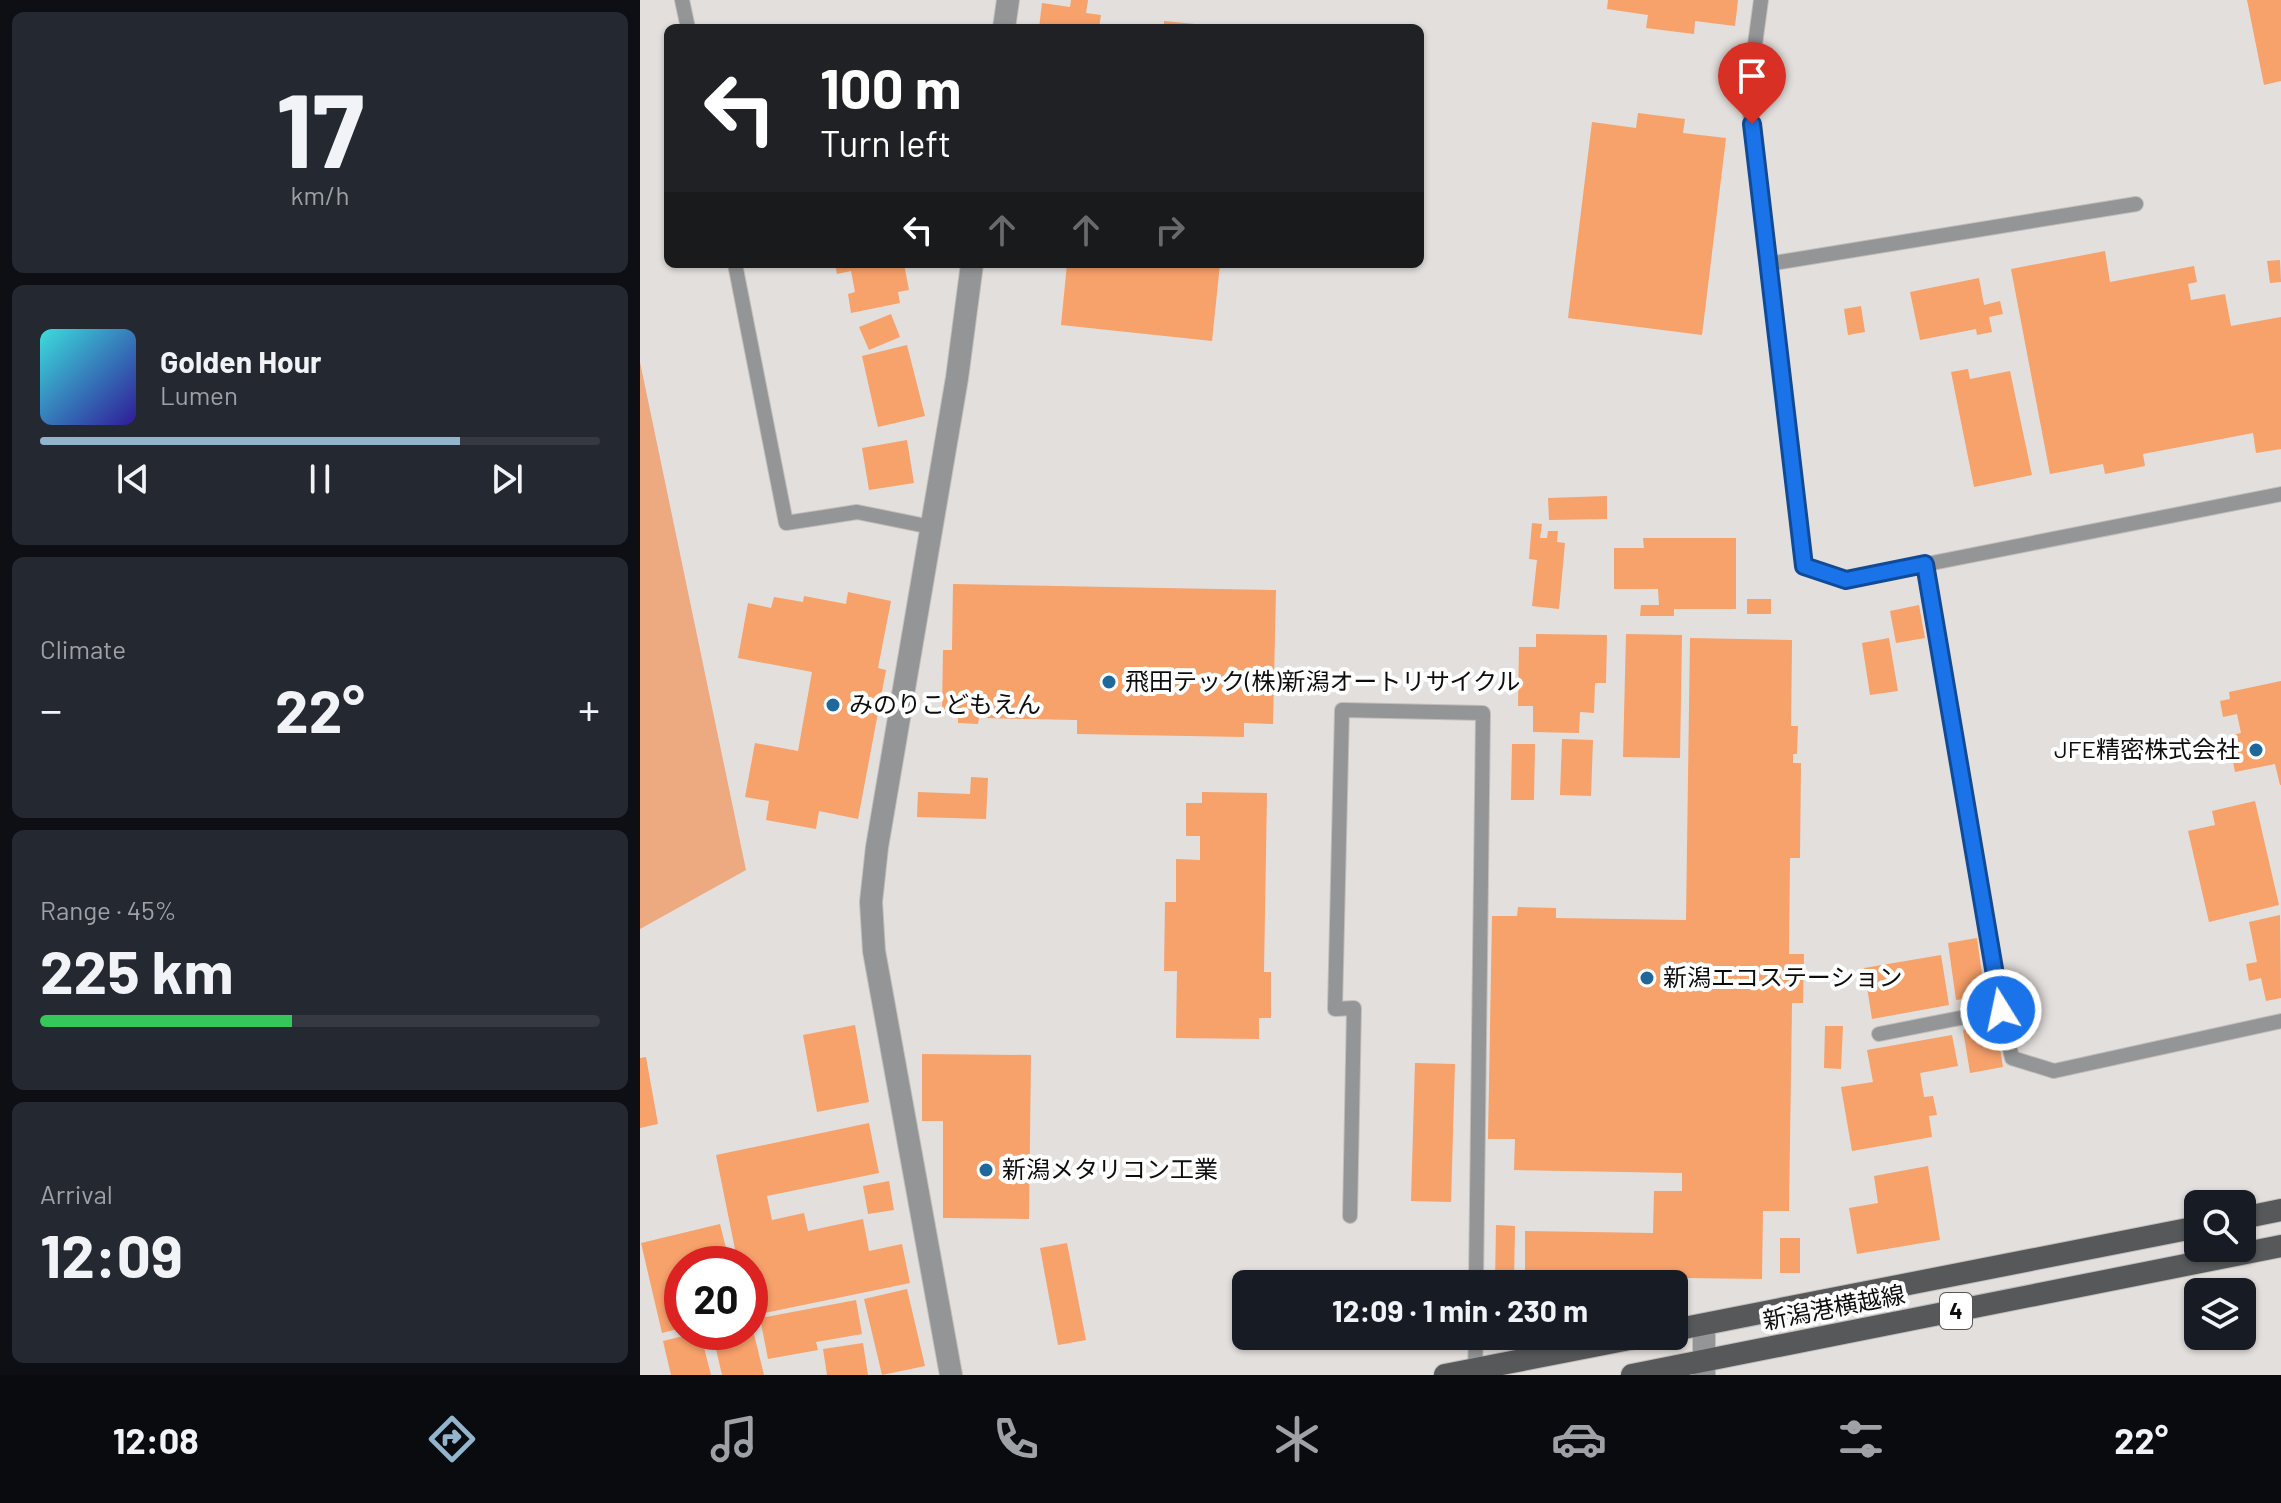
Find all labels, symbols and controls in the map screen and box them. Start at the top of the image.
pin [1718,42,1786,124]
text: 100 m [820,53,962,120]
icon: arrive [1730,54,1774,98]
icon: left [688,56,792,160]
text: 17 [276,64,364,189]
text: Turn left [820,121,951,164]
text: km/h [291,179,349,210]
icon: left [896,208,940,252]
icon: ahead [980,208,1024,252]
icon: ahead [1064,208,1108,252]
icon: right [1148,208,1192,252]
text: Golden Hour [160,343,322,379]
text: Lumen [160,379,238,410]
icon: previous [111,457,155,501]
icon: pause [298,457,342,501]
icon: next [485,457,529,501]
text: Climate [40,633,126,664]
place label: 飛田テック(株)新潟オートリサイクル [1125,666,1520,695]
text: 22° [275,673,365,745]
marker: 飛田テック(株)新潟オートリサイクル [1100,673,1118,691]
text: − [40,682,62,735]
text: + [578,682,600,735]
place label: みのりこどもえん [849,689,1041,718]
marker: みのりこどもえん [824,696,842,714]
place label: JFE精密株式会社 [2054,734,2240,763]
marker: JFE精密株式会社 [2247,741,2265,759]
text: Range · 45% [40,894,177,925]
text: 225 km [40,934,234,1006]
place label: 新潟エコステーション [1663,962,1903,991]
position arrow [1959,968,2043,1052]
marker: 新潟エコステーション [1638,969,1656,987]
place label: 新潟メタリコン工業 [1002,1154,1218,1183]
marker: 新潟メタリコン工業 [977,1161,995,1179]
text: Arrival [40,1178,113,1209]
map controls [2184,1190,2256,1350]
button: search [2184,1190,2256,1262]
text: 12:09 [40,1218,183,1290]
speed limit sign: 20 [664,1246,768,1350]
button: layers [2184,1278,2256,1350]
street label: 新潟港横越線 [1760,1279,1907,1334]
text: 12:09 · 1 min · 230 m [1332,1292,1588,1328]
road number: 4 [1940,1293,1972,1329]
icon: directions [424,1411,480,1467]
icon: music [706,1411,762,1467]
icon: phone [988,1411,1044,1467]
icon: climate [1269,1411,1325,1467]
icon: car [1551,1411,1607,1467]
icon: filters [1833,1411,1889,1467]
text: 12:08 [113,1418,199,1461]
text: 22° [2114,1418,2168,1461]

